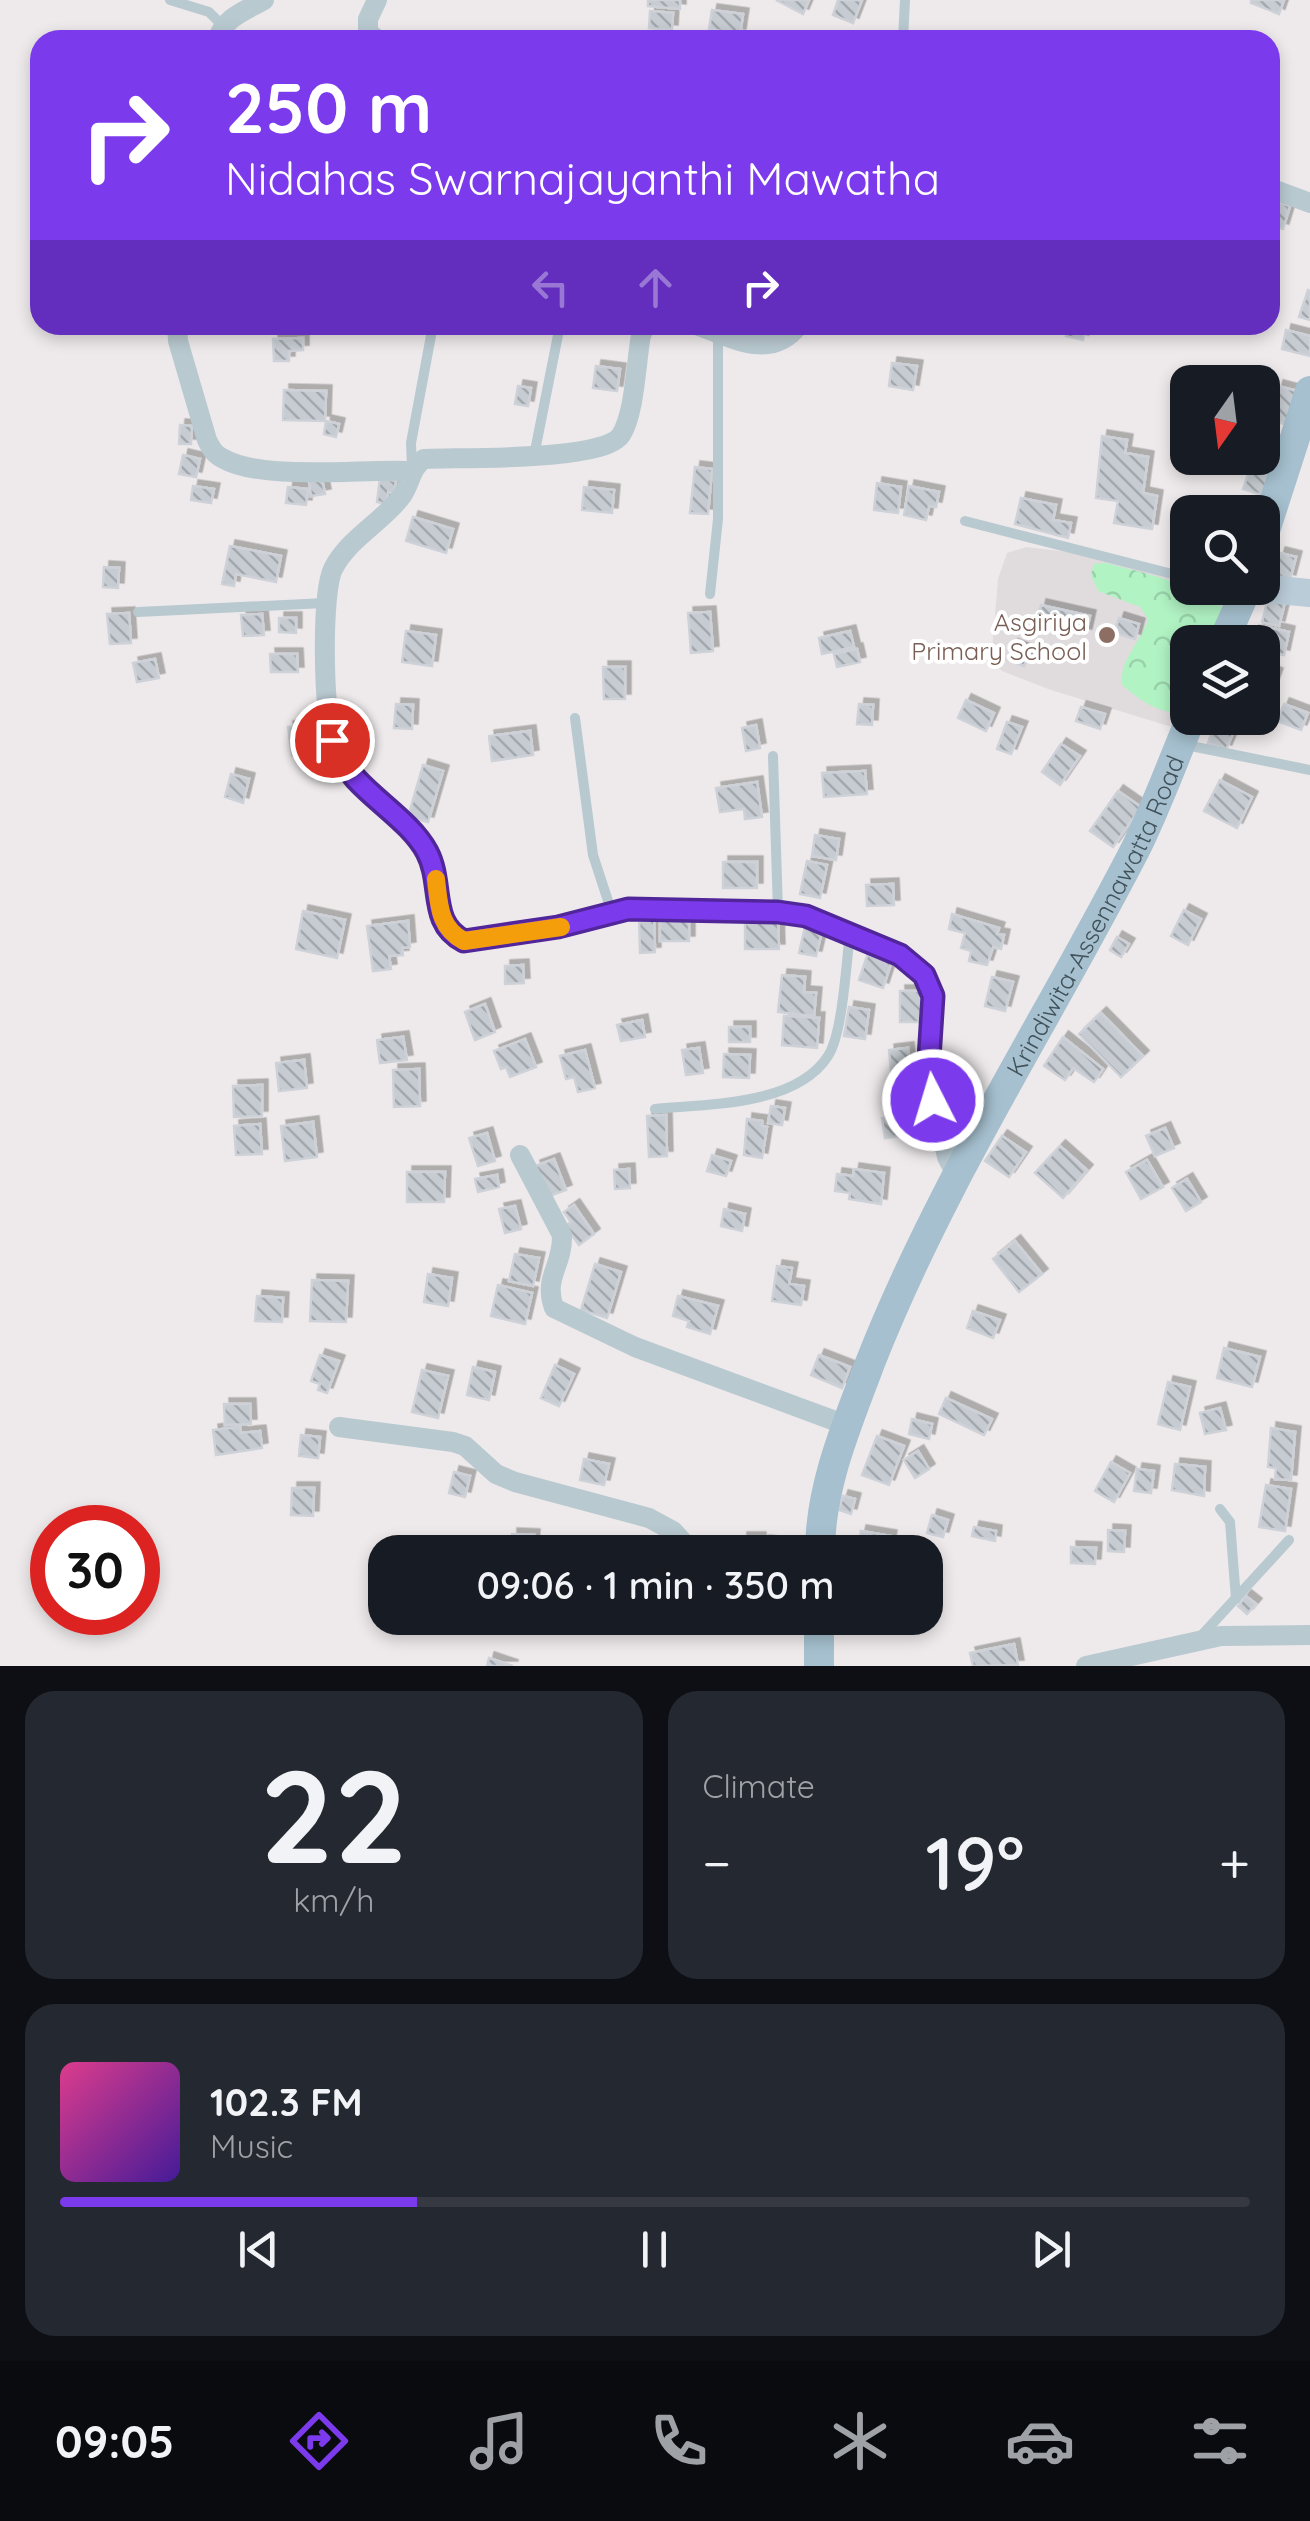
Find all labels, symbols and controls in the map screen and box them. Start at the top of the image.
text: 250 m [225,63,432,151]
icon: right [60,70,190,200]
text: Nidahas Swarnajayanthi Mawatha [225,150,940,206]
icon: left [523,260,578,315]
icon: ahead [628,260,683,315]
icon: right [733,260,788,315]
north arrow [1170,365,1280,475]
map controls [1170,365,1280,735]
button: search [1170,495,1280,605]
place label: Asgiriya Primary School [911,606,1087,666]
marker: Asgiriya Primary School [1096,624,1118,646]
button: layers [1170,625,1280,735]
pin [290,698,375,783]
icon: arrive [305,713,360,768]
street label: Krindiwita-Assennawatta Road [999,750,1190,1081]
position arrow [881,1048,985,1152]
speed limit sign: 30 [30,1505,160,1635]
text: 09:06 · 1 min · 350 m [477,1561,834,1609]
text: 22 [260,1733,408,1896]
text: Climate [703,1766,815,1806]
text: 19° [926,1815,1025,1909]
text: − [703,1828,731,1897]
text: + [1219,1828,1250,1897]
text: km/h [293,1880,374,1920]
text: 102.3 FM [210,2078,363,2126]
text: Music [210,2126,293,2166]
icon: previous [231,2222,286,2277]
icon: pause [627,2222,682,2277]
icon: next [1024,2222,1079,2277]
icon: directions [284,2406,354,2476]
icon: music [464,2406,534,2476]
icon: phone [644,2406,714,2476]
icon: climate [825,2406,895,2476]
icon: car [1005,2406,1075,2476]
icon: filters [1185,2406,1255,2476]
text: 09:05 [55,2413,174,2469]

